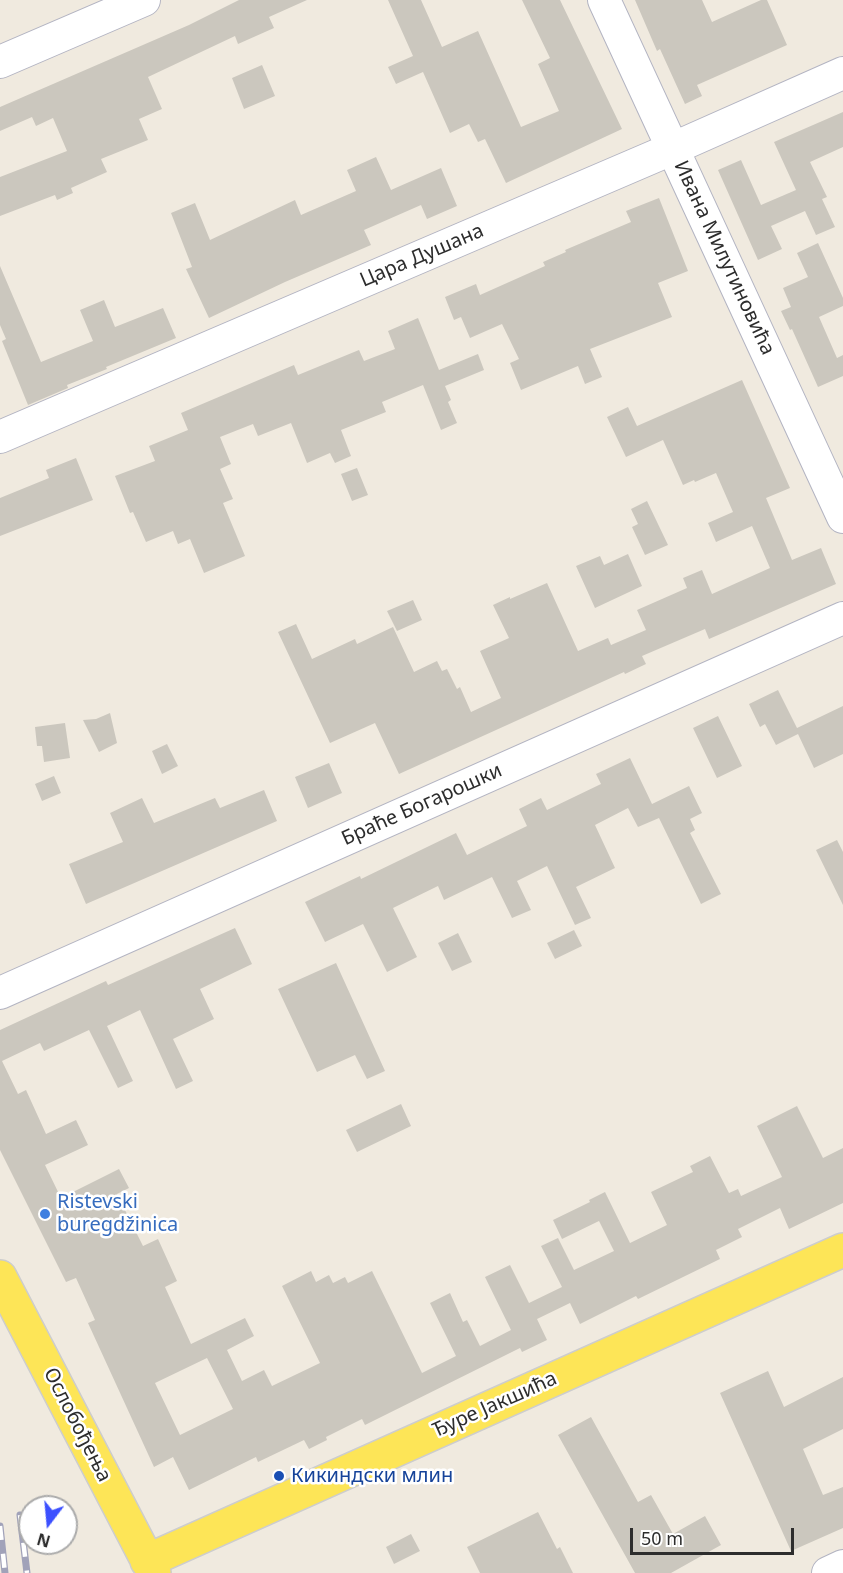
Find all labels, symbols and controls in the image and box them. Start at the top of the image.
street label: Ивана Милутиновића [668,157,780,359]
street label: Цара Душана [356,219,488,293]
street label: Браће Богарошки [338,759,506,851]
place label: Ristevski buregdžinica [57,1190,178,1237]
marker: Ristevski buregdžinica [38,1207,52,1221]
street label: Ослобођења [38,1364,116,1486]
street label: Ђуре Јакшића [429,1367,561,1443]
place label: Кикиндски млин [291,1464,453,1488]
marker: Кикиндски млин [272,1469,286,1483]
north arrow [18,1495,78,1555]
scale bar [633,1516,796,1554]
text: 50 m [641,1526,683,1550]
text: N [34,1528,53,1553]

